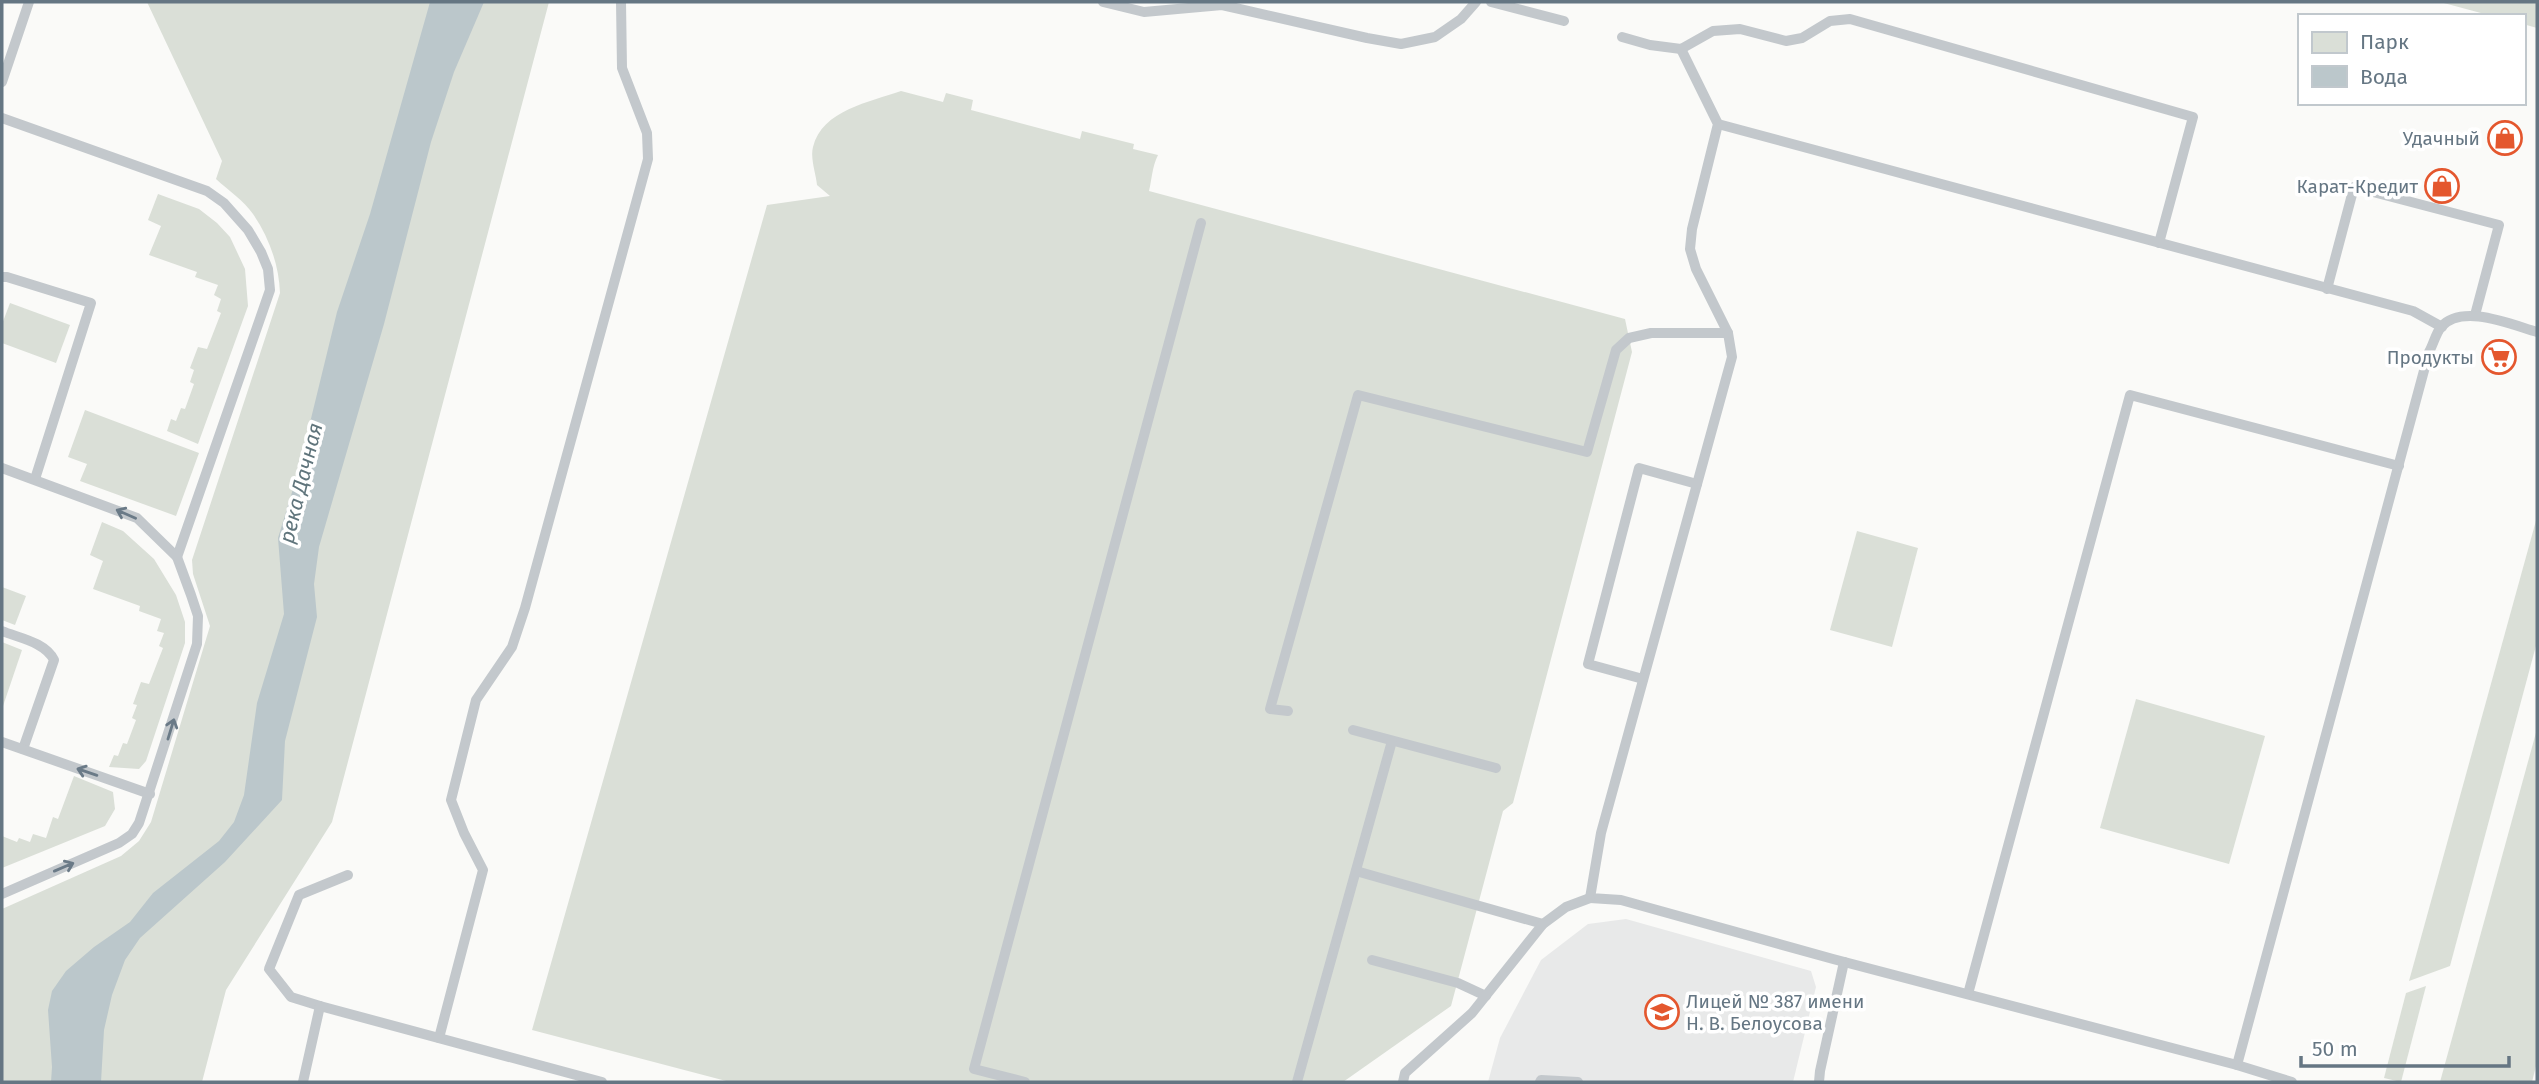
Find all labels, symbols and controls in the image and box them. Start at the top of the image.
legend [2298,14,2525,105]
text: Парк [2360,29,2409,55]
text: Вода [2360,64,2408,90]
shop icon: Удачный [2486,119,2524,157]
place label: Удачный [2403,127,2480,150]
shop icon: Карат-Кредит [2423,167,2461,205]
place label: Карат-Кредит [2296,175,2418,198]
supermarket icon: Продукты [2480,338,2518,376]
place label: Продукты [2387,346,2474,369]
water label: река Дачная [273,420,329,546]
one-way arrow [115,507,137,520]
one-way arrow [165,718,178,740]
one-way arrow [76,765,98,777]
one-way arrow [53,860,75,873]
place label: Лицей № 387 имени Н. В. Белоусова [1686,990,1864,1035]
school or university icon: Лицей № 387 имени Н. В. Белоусова [1643,993,1681,1031]
scale bar [2301,1024,2509,1068]
text: 50 m [2312,1036,2358,1062]

